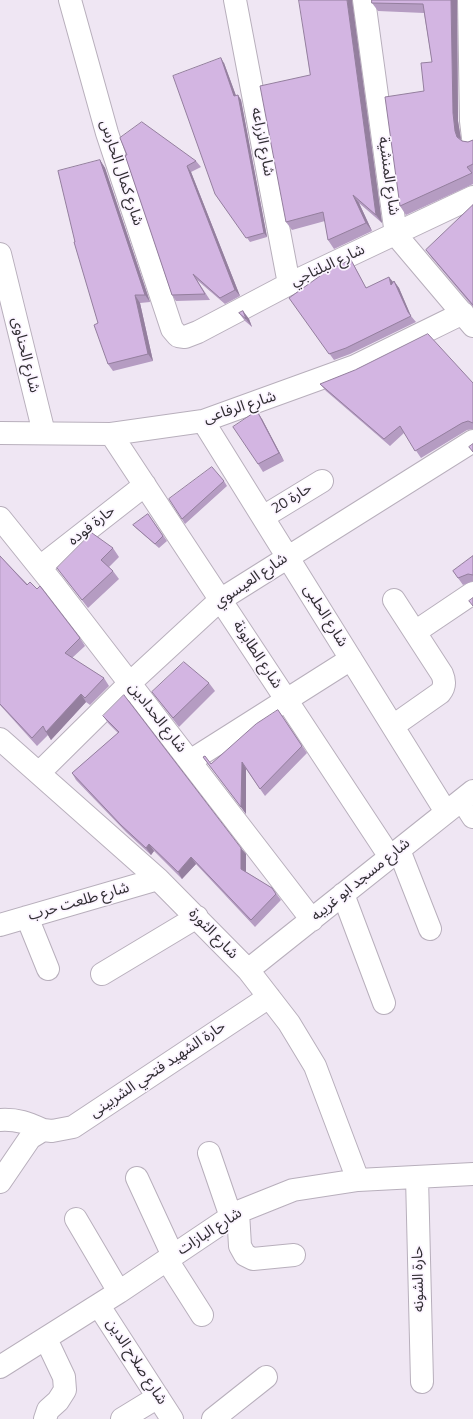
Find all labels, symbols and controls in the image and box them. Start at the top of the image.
street label: شارع الزراعه [247,106,277,178]
street label: شارع كمال الحارس [95,118,147,228]
street label: شارع المنشية [374,135,402,217]
street label: شارع البلتاجي [288,241,368,291]
street label: شارع الحناوى [7,315,43,395]
street label: شارع الرفاعى [201,388,279,428]
street label: حارة 20 [268,480,316,518]
street label: حارة فوده [65,502,119,550]
street label: شارع العيسوي [211,550,291,612]
street label: شارع الحلبى [299,581,351,651]
street label: شارع الطابونة [228,618,286,692]
street label: شارع الحدادين [124,679,190,757]
street label: شارع مسجد ابو غريبه [308,835,414,925]
street label: شارع طلعت حرب [26,879,132,925]
street label: شارع الثورة [184,905,242,963]
street label: حارة الشهيد فتحي الشربينى [87,1018,229,1122]
street label: شارع البازات [174,1205,246,1259]
street label: حارة الشونه [409,1246,429,1312]
street label: شارع صلاح الدين [102,1316,170,1408]

